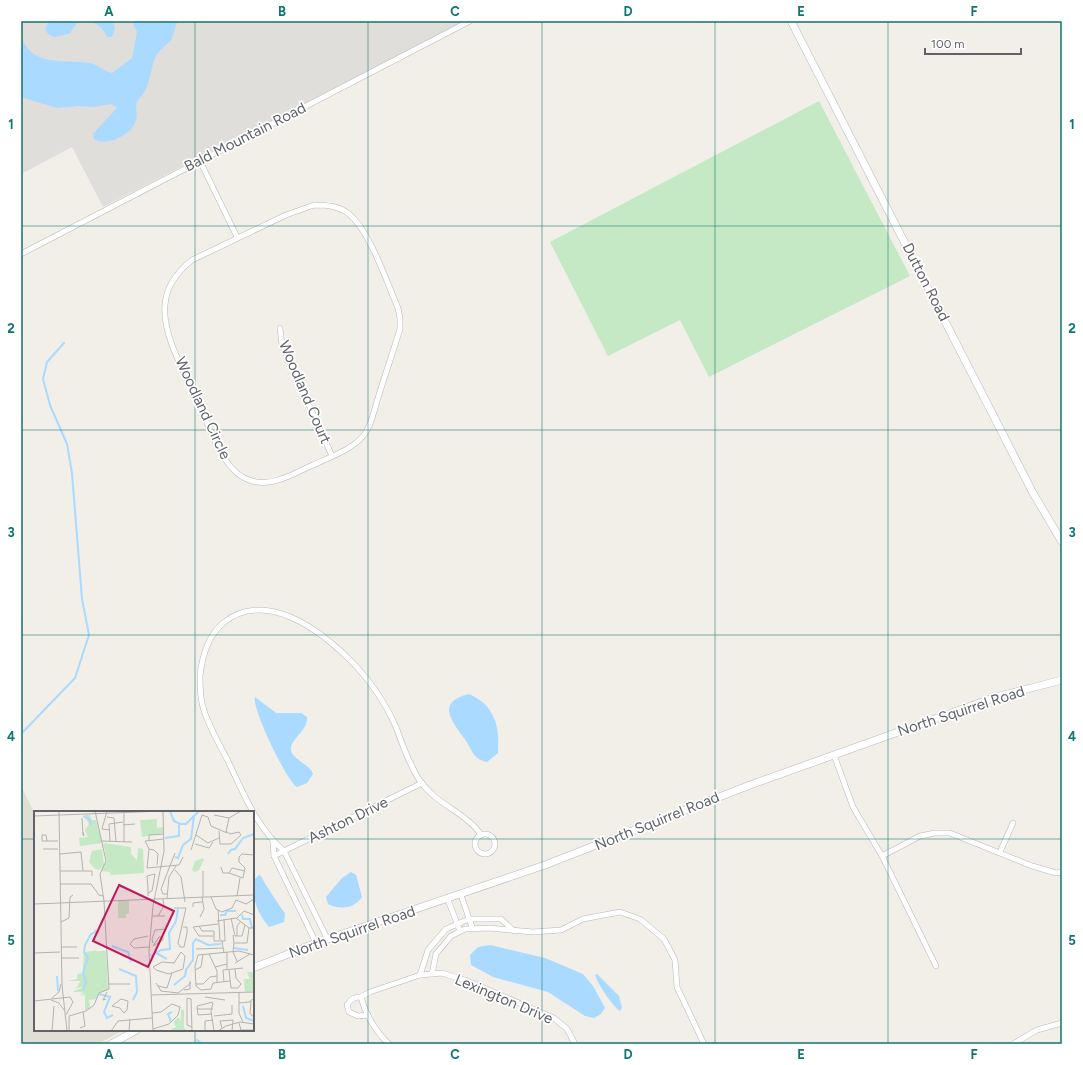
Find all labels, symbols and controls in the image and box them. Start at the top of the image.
text: A [104,4,114,19]
text: B [278,4,286,19]
text: C [450,4,460,19]
text: D [623,4,633,19]
text: E [797,4,805,19]
text: F [970,4,978,19]
scale bar [925,30,1021,56]
text: 100 m [931,37,965,51]
street label: Bald Mountain Road [181,99,309,175]
text: 1 [8,117,14,132]
text: 1 [1069,117,1075,132]
street label: Dutton Road [899,240,953,324]
text: 2 [7,321,15,336]
text: 2 [1068,321,1076,336]
street label: Woodland Court [275,338,335,447]
street label: Woodland Circle [171,354,235,462]
text: 3 [7,525,15,540]
text: 3 [1068,525,1076,540]
street label: North Squirrel Road [895,682,1027,740]
text: 4 [7,729,15,744]
text: 4 [1068,729,1076,744]
street label: North Squirrel Road [592,788,722,854]
street label: Ashton Drive [305,793,391,847]
inset map [34,811,254,1031]
street label: North Squirrel Road [286,902,418,962]
text: 5 [7,933,15,948]
text: 5 [1068,933,1076,948]
street label: Lexington Drive [452,970,556,1028]
text: A [104,1047,114,1062]
text: B [278,1047,286,1062]
text: C [450,1047,460,1062]
text: D [623,1047,633,1062]
text: E [797,1047,805,1062]
text: F [970,1047,978,1062]

